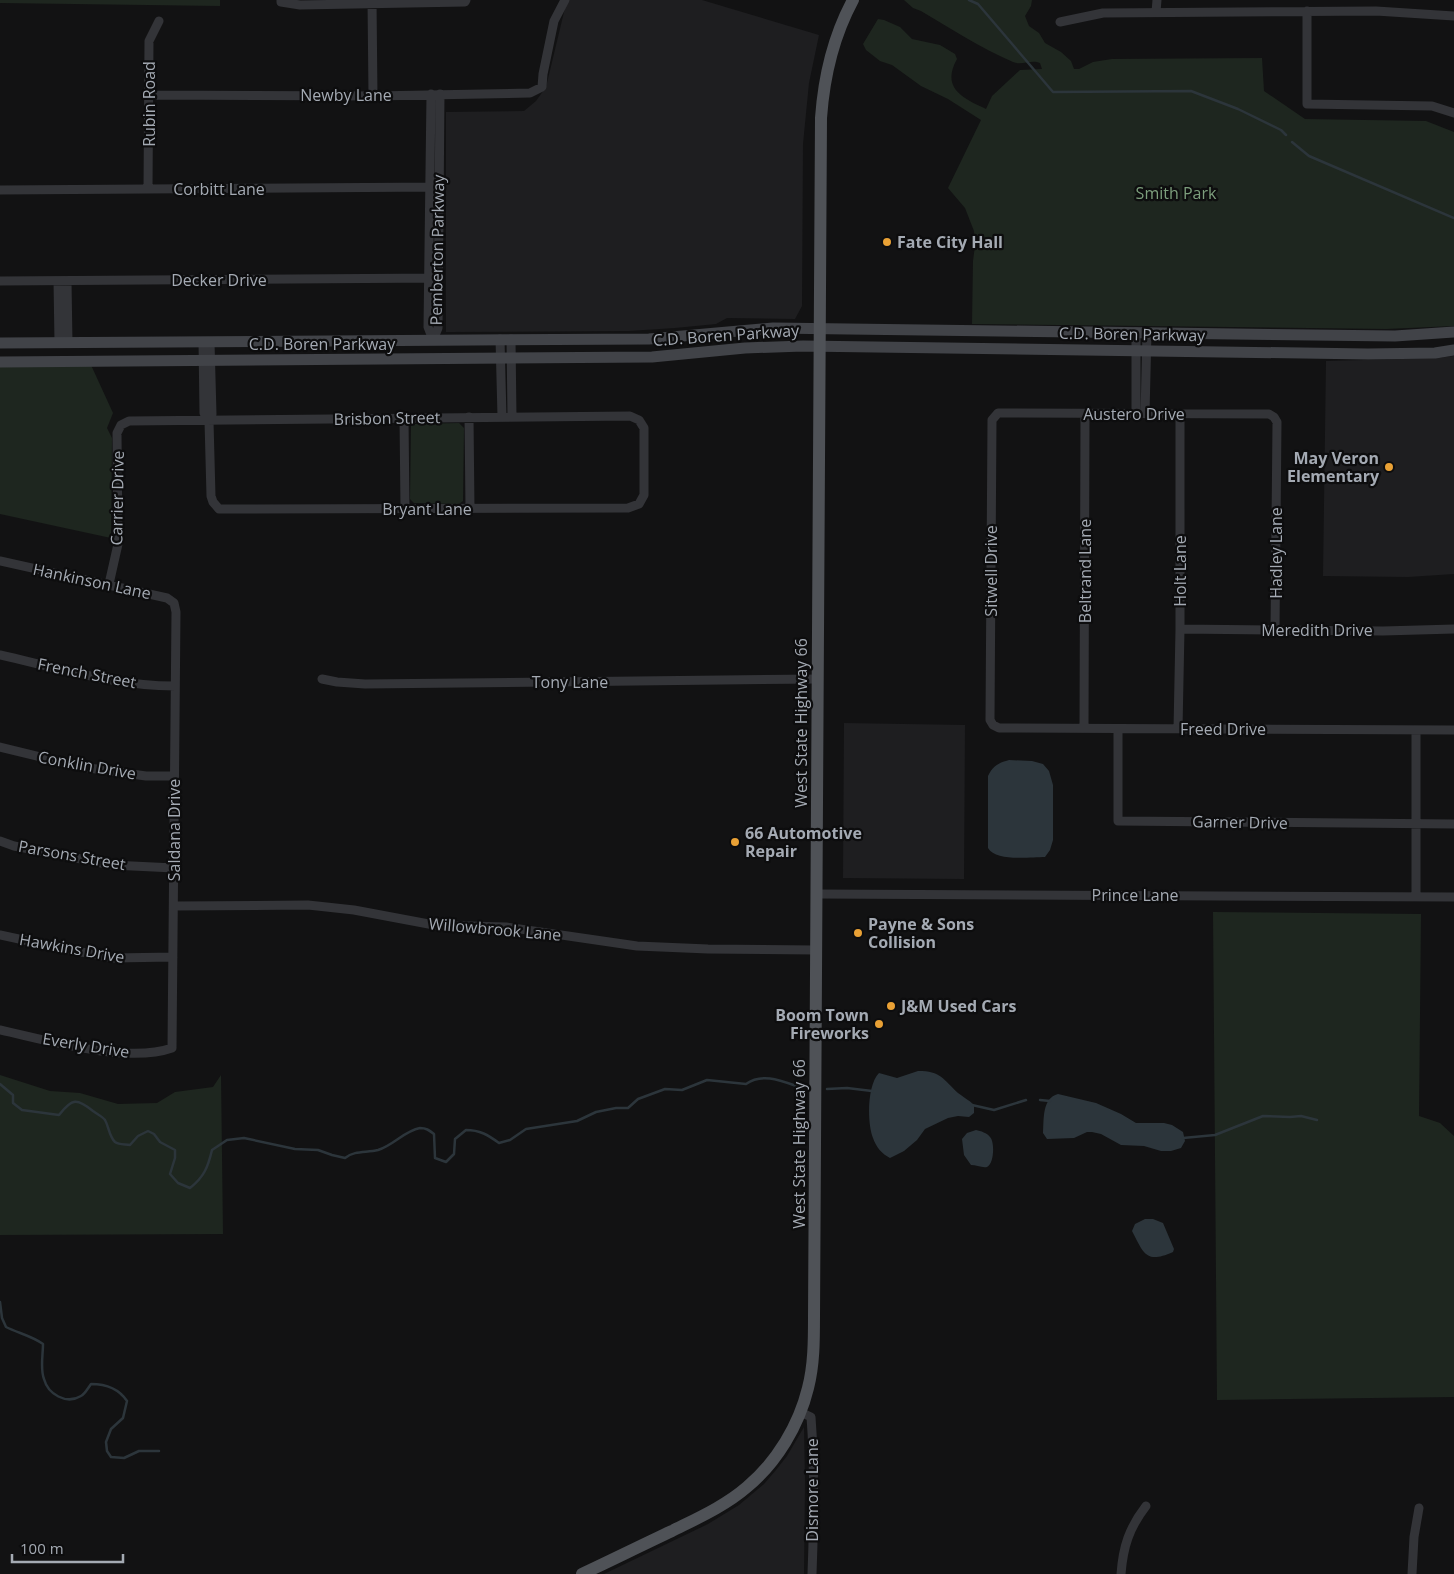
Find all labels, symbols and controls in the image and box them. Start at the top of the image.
street label: Rubin Road [138,61,160,147]
street label: Newby Lane [300,84,392,106]
street label: Pemberton Parkway [425,173,449,326]
street label: Corbitt Lane [173,178,265,200]
park label: Smith Park [1136,182,1217,204]
place label: Fate City Hall [897,231,1003,253]
marker: Fate City Hall [881,236,893,248]
street label: Decker Drive [171,269,267,291]
street label: C.D. Boren Parkway [652,319,801,351]
street label: C.D. Boren Parkway [1059,322,1206,346]
street label: C.D. Boren Parkway [249,333,396,355]
street label: Austero Drive [1083,403,1185,425]
street label: Brisbon Street [334,406,441,430]
place label: May Veron Elementary [1287,447,1380,487]
street label: Carrier Drive [105,450,129,546]
marker: May Veron Elementary [1383,461,1395,473]
street label: Bryant Lane [382,498,472,520]
street label: Hadley Lane [1265,507,1287,599]
street label: Beltrand Lane [1074,519,1096,623]
street label: Sitwell Drive [980,525,1002,617]
street label: Holt Lane [1169,535,1191,607]
street label: Hankinson Lane [31,558,153,604]
street label: Meredith Drive [1261,619,1373,641]
street label: West State Highway 66 [790,638,812,808]
street label: French Street [36,653,138,693]
street label: Tony Lane [532,671,608,693]
street label: Freed Drive [1180,718,1266,740]
street label: Conklin Drive [36,746,138,784]
street label: Saldana Drive [163,779,185,881]
street label: Garner Drive [1192,810,1288,834]
place label: 66 Automotive Repair [745,822,862,862]
street label: Parsons Street [17,835,128,875]
marker: 66 Automotive Repair [729,836,741,848]
street label: Prince Lane [1092,884,1178,906]
street label: Willowbrook Lane [428,912,562,946]
place label: Payne & Sons Collision [868,913,974,953]
marker: Payne & Sons Collision [852,927,864,939]
street label: Hawkins Drive [18,928,126,968]
place label: J&M Used Cars [899,995,1016,1017]
marker: J&M Used Cars [885,1000,897,1012]
place label: Boom Town Fireworks [775,1004,869,1044]
marker: Boom Town Fireworks [873,1018,885,1030]
street label: Everly Drive [41,1027,131,1063]
street label: West State Highway 66 [788,1059,810,1229]
street label: Dismore Lane [801,1438,823,1542]
scale bar [12,1532,124,1564]
text: 100 m [20,1538,64,1558]

